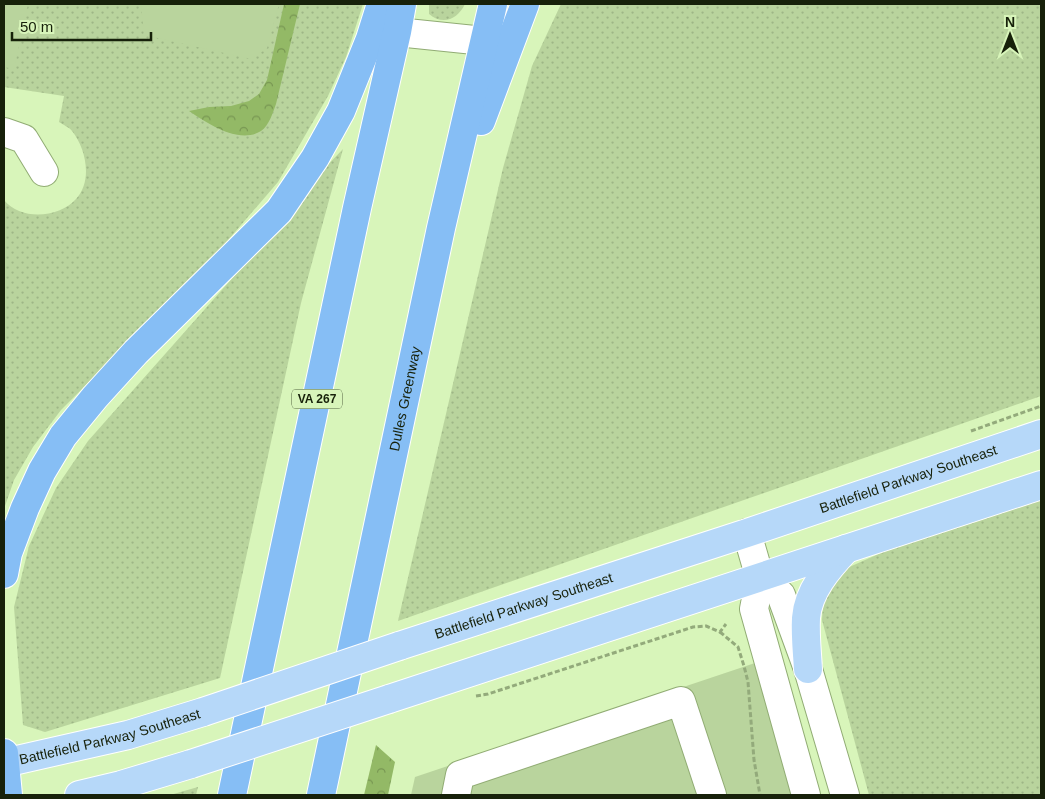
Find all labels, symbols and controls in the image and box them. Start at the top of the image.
scale bar [12,10,151,42]
north arrow [985,10,1035,60]
text: N [1005,14,1015,30]
text: 50 m [20,18,53,35]
street label: Dulles Greenway [386,345,424,453]
road number: VA 267 [292,389,342,408]
street label: Battlefield Parkway Southeast [817,441,999,516]
street label: Battlefield Parkway Southeast [433,569,615,642]
street label: Battlefield Parkway Southeast [18,705,202,767]

